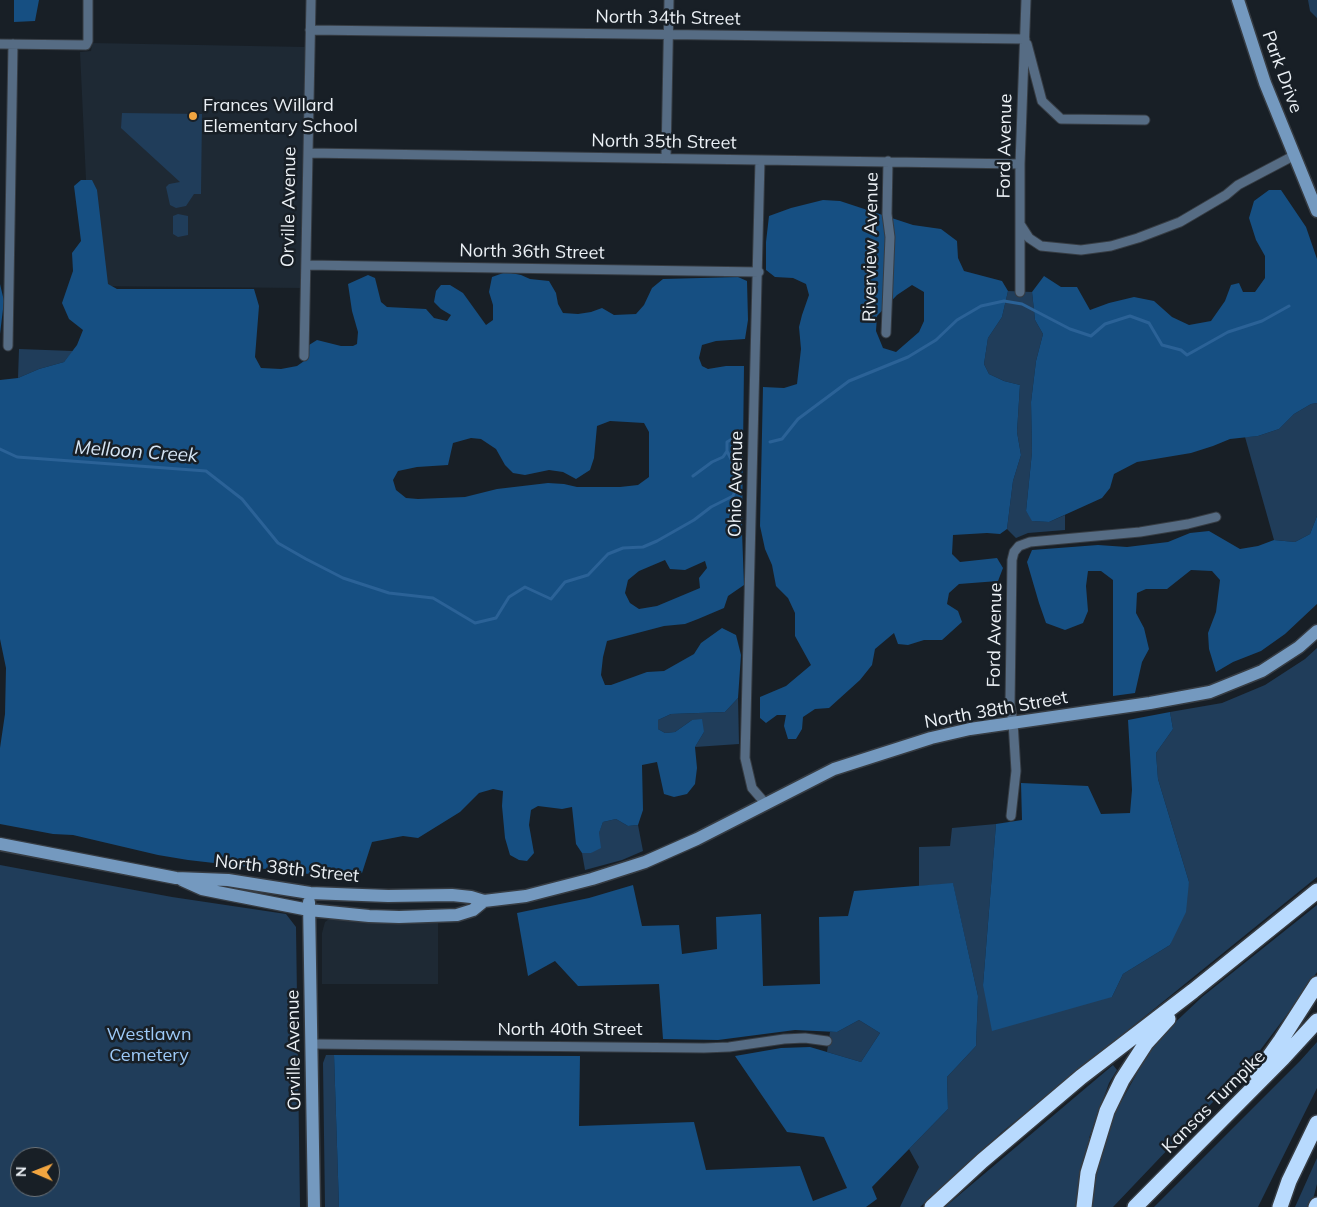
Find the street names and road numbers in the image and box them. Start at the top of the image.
street label: North 34th Street [595,6,741,30]
street label: Park Drive [1257,28,1307,116]
street label: Ford Avenue [993,93,1017,199]
street label: North 35th Street [591,130,737,154]
street label: Orville Avenue [277,147,301,267]
street label: Riverview Avenue [859,172,883,322]
street label: North 36th Street [459,240,605,264]
street label: Ohio Avenue [724,431,748,537]
street label: Ford Avenue [983,582,1007,688]
street label: North 38th Street [923,687,1069,733]
street label: North 38th Street [214,851,360,887]
street label: Orville Avenue [282,990,306,1110]
street label: North 40th Street [497,1019,643,1041]
street label: Kansas Turnpike [1158,1046,1270,1158]

